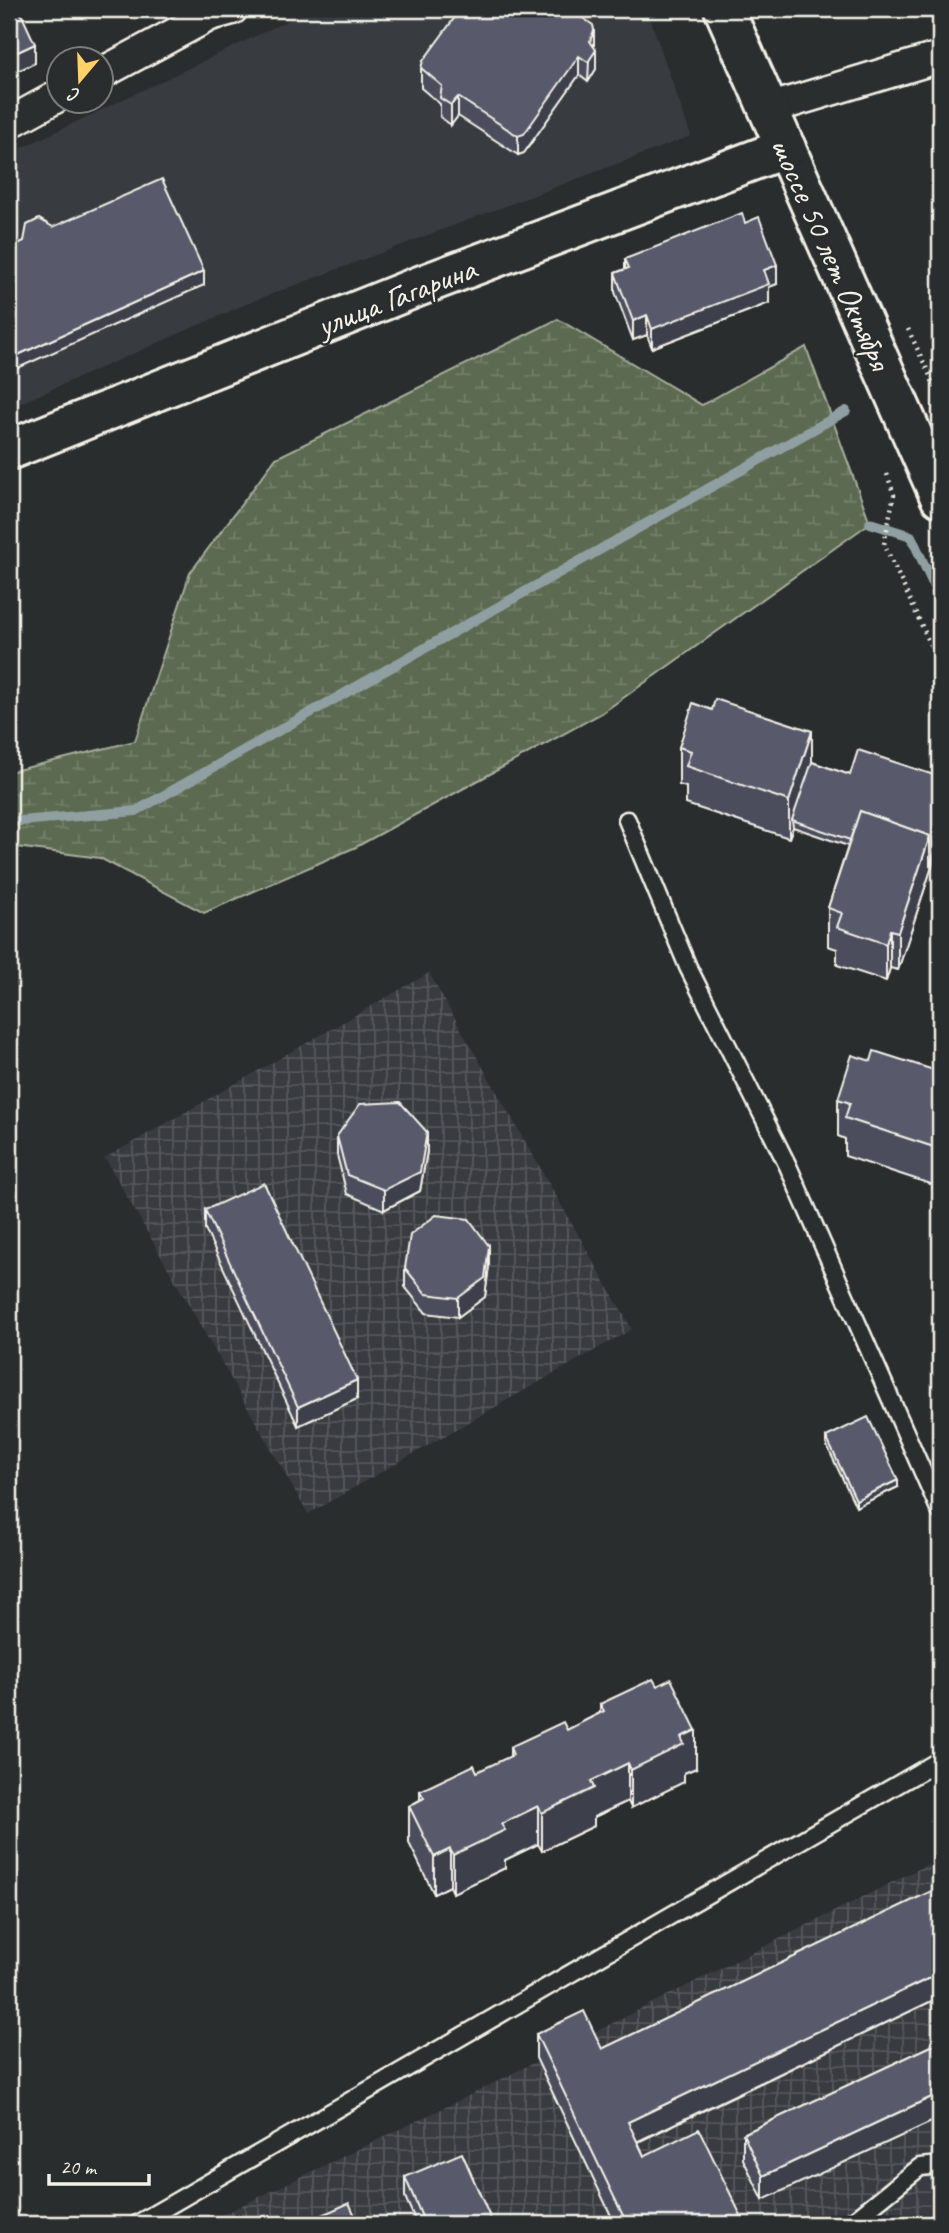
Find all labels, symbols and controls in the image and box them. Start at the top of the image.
north arrow [46,46,116,116]
text: С [64,81,83,108]
street label: шоссе 50 лет Октября [761,131,902,379]
street label: улица Гагарина [309,246,484,347]
scale bar [49,2142,149,2186]
text: 20 m [60,2154,98,2180]

